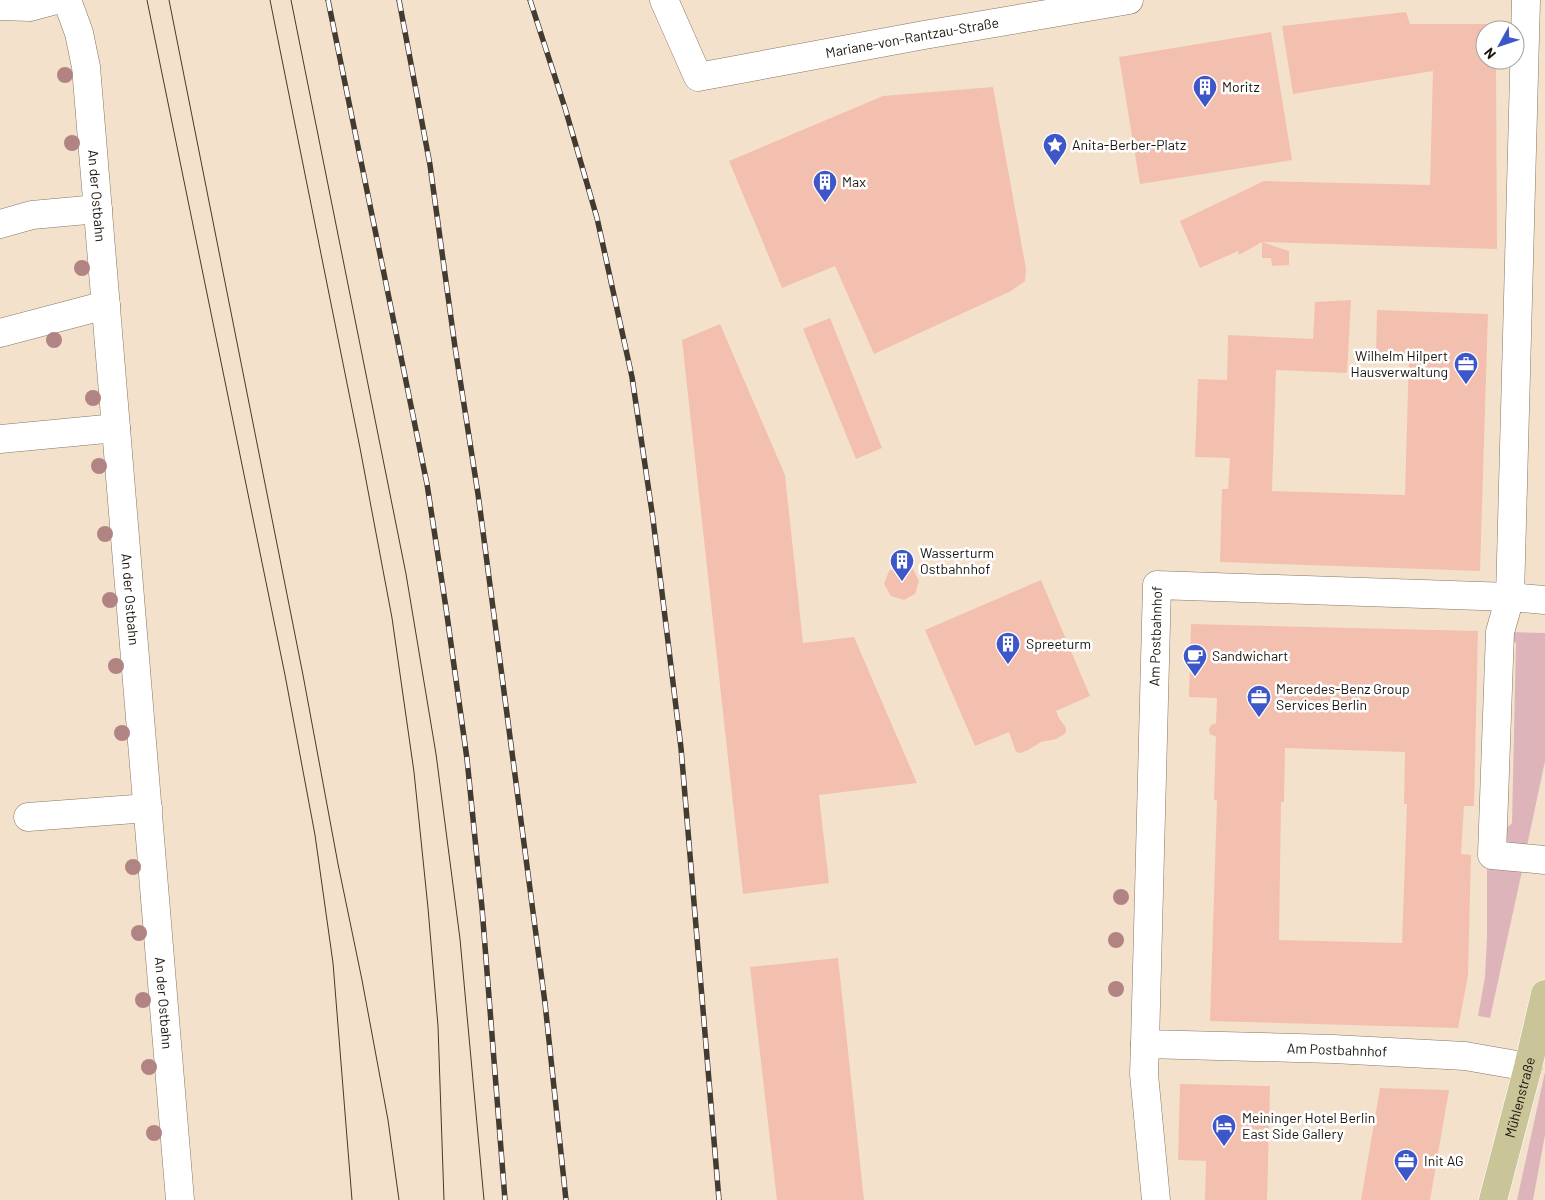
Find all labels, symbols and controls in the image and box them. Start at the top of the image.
street label: Mariane-von-Rantzau-Straße [824,13,1000,61]
north arrow [1475,20,1525,70]
text: N [1480,45,1499,63]
building icon: Moritz [1192,74,1218,108]
place label: Moritz [1222,78,1260,95]
place icon: Anita-Berber-Platz [1042,132,1068,166]
place label: Anita-Berber-Platz [1072,136,1186,153]
street label: An der Ostbahn [85,149,109,242]
building icon: Max [812,169,838,203]
place label: Max [842,173,866,190]
place label: Wilhelm Hilpert Hausverwaltung [1351,347,1448,380]
office icon: Wilhelm Hilpert Hausverwaltung [1453,351,1479,385]
place label: Wasserturm Ostbahnhof [920,544,994,577]
building icon: Wasserturm Ostbahnhof [889,548,915,582]
street label: An der Ostbahn [118,553,143,646]
street label: Am Postbahnhof [1145,586,1165,687]
building icon: Spreeturm [995,631,1021,665]
place label: Spreeturm [1026,635,1091,652]
cafe icon: Sandwichart [1182,643,1208,677]
place label: Sandwichart [1212,647,1288,664]
place label: Mercedes-Benz Group Services Berlin [1276,680,1410,713]
office icon: Mercedes-Benz Group Services Berlin [1246,684,1272,718]
street label: An der Ostbahn [152,956,176,1050]
street label: Am Postbahnhof [1287,1039,1387,1060]
street label: Mühlenstraße [1501,1055,1538,1140]
place label: Meininger Hotel Berlin East Side Gallery [1242,1109,1375,1142]
hotel icon: Meininger Hotel Berlin East Side Gallery [1211,1113,1237,1147]
office icon: Init AG [1393,1148,1419,1182]
place label: Init AG [1424,1152,1464,1169]

